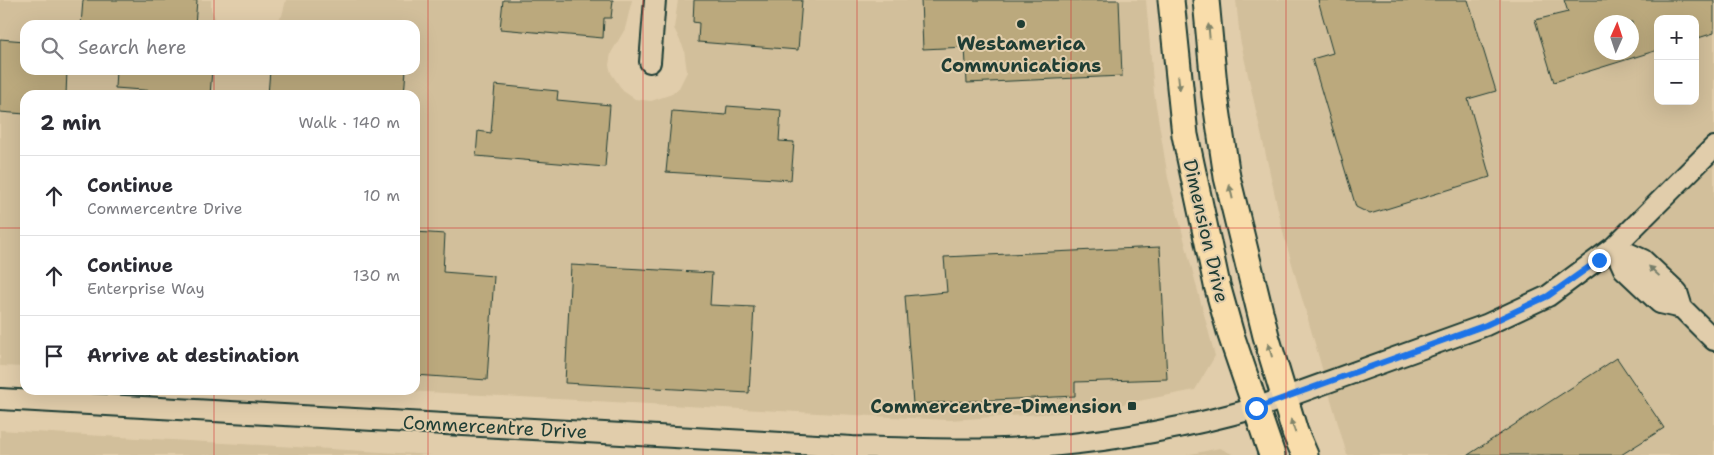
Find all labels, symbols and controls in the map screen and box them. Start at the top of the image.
north arrow [1594,15,1639,60]
map controls [1654,15,1699,105]
button: + [1654,15,1699,60]
marker: Westamerica Communications [1015,18,1027,30]
search box [20,20,420,75]
one-way arrow [1205,23,1213,39]
place label: Westamerica Communications [941,31,1101,78]
icon: search [38,34,66,62]
text: Search here [78,35,187,60]
button: − [1654,60,1699,105]
one-way arrow [1175,76,1183,92]
text: 2 min [40,109,101,137]
text: Walk · 140 m [298,112,400,133]
street label: Dimension Drive [1177,157,1235,305]
text: Continue [87,173,173,198]
icon: ahead [40,182,68,210]
text: 10 m [363,185,400,206]
one-way arrow [1227,185,1235,200]
text: Commercentre Drive [87,198,243,219]
route end [1588,249,1611,272]
text: Continue [87,253,173,278]
icon: ahead [40,262,68,290]
text: 130 m [353,265,400,286]
one-way arrow [1649,265,1661,277]
text: Enterprise Way [87,278,205,299]
icon: arrive [40,342,68,370]
one-way arrow [1265,342,1273,357]
text: Arrive at destination [87,343,299,368]
place label: Commercentre-Dimension [870,394,1122,419]
route start [1245,397,1268,420]
marker: Commercentre-Dimension [1126,400,1138,412]
street label: Commercentre Drive [402,410,588,444]
one-way arrow [1289,419,1296,434]

